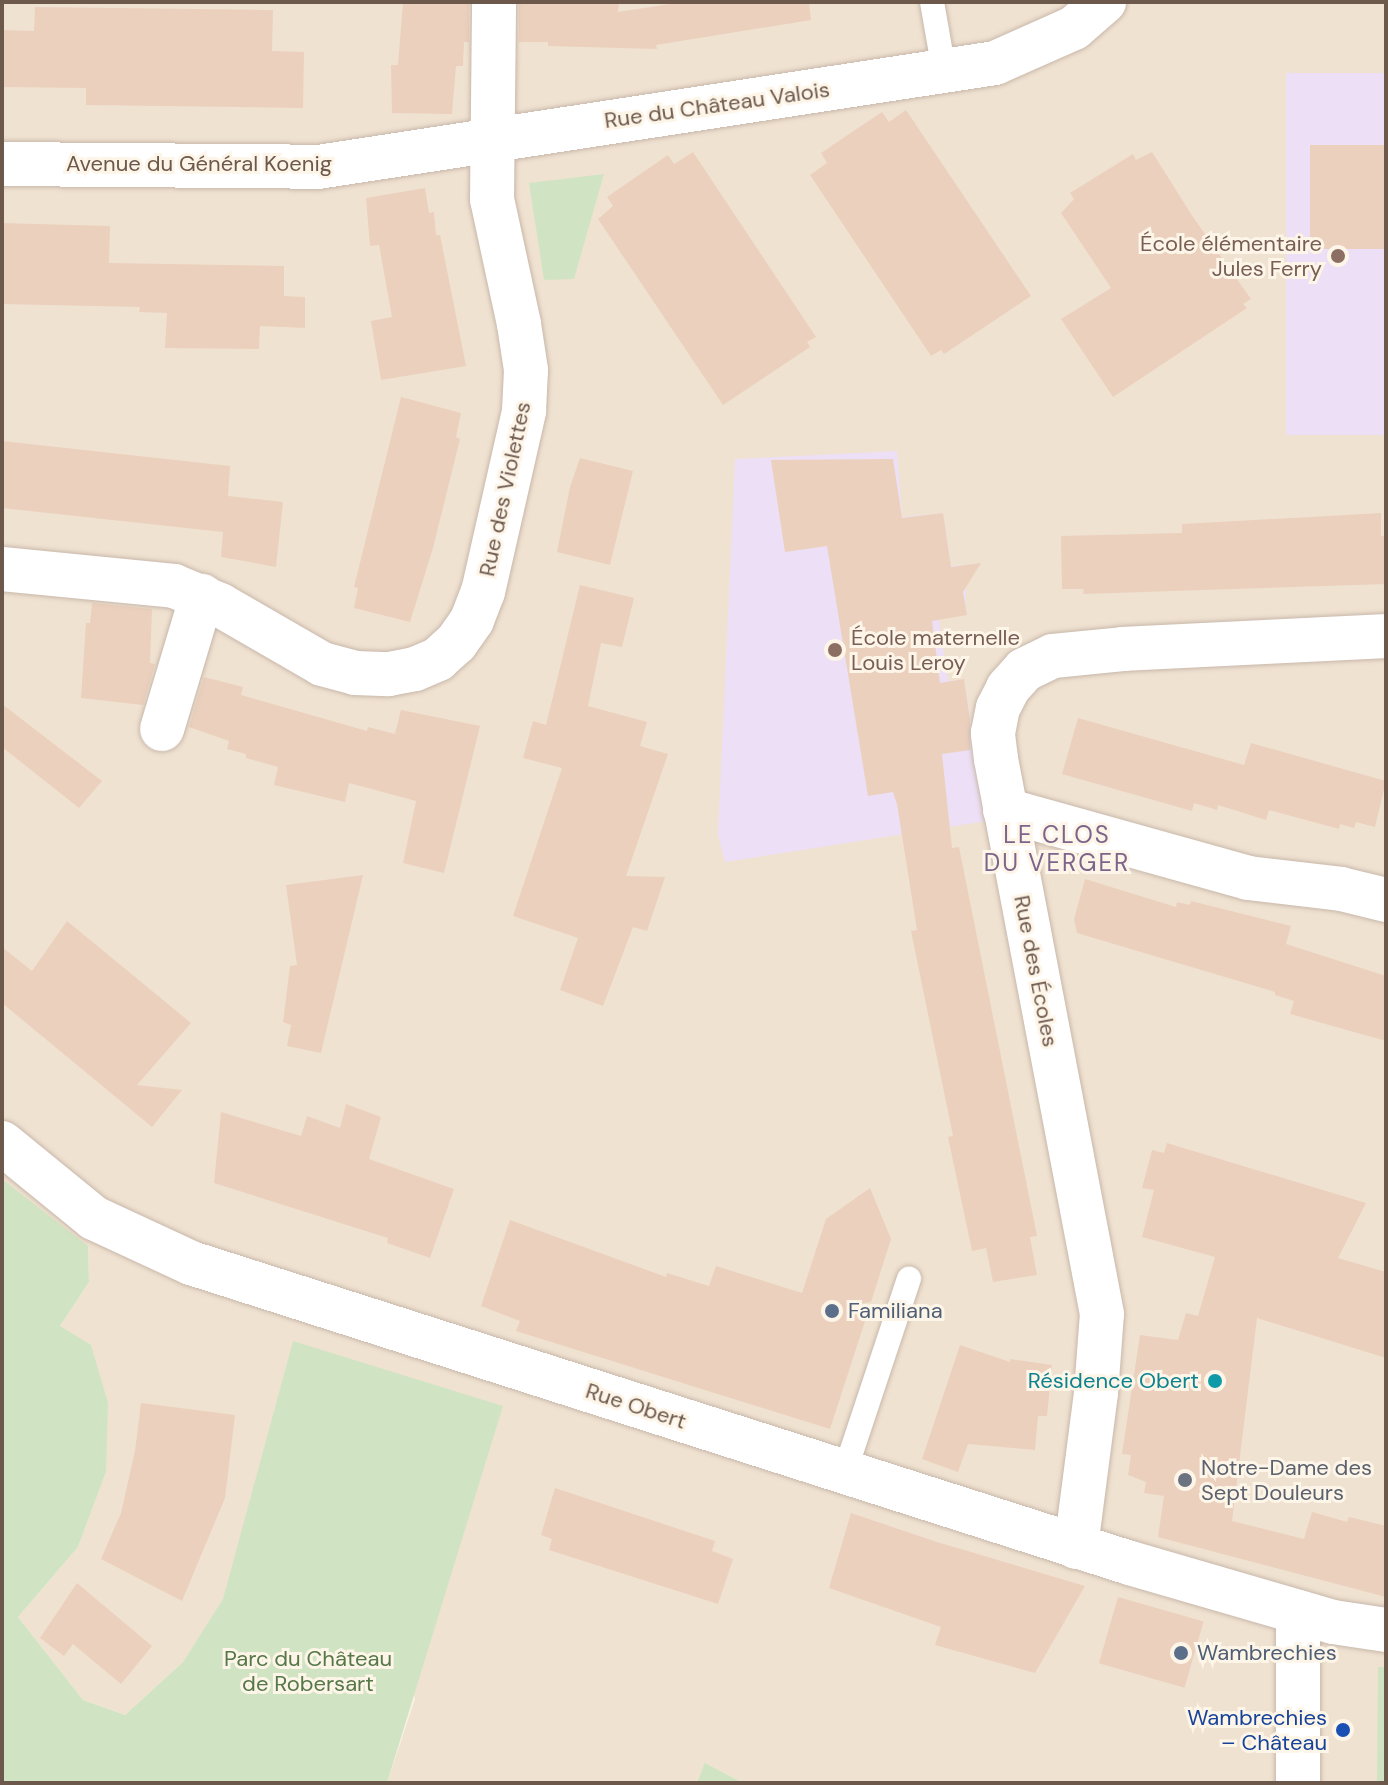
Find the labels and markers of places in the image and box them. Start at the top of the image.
place label: École élémentaire Jules Ferry [1140,230,1322,282]
marker: École élémentaire Jules Ferry [1329,247,1347,265]
place label: École maternelle Louis Leroy [851,624,1020,676]
marker: École maternelle Louis Leroy [826,641,844,659]
place label: Familiana [848,1298,943,1324]
marker: Familiana [823,1302,841,1320]
place label: Résidence Obert [1028,1368,1199,1394]
marker: Résidence Obert [1206,1372,1224,1390]
place label: Notre-Dame des Sept Douleurs [1201,1454,1372,1506]
marker: Notre-Dame des Sept Douleurs [1176,1471,1194,1489]
place label: Wambrechies [1197,1640,1337,1666]
marker: Wambrechies [1172,1644,1190,1662]
place label: Wambrechies – Château [1187,1704,1327,1756]
marker: Wambrechies – Château [1334,1721,1352,1739]

